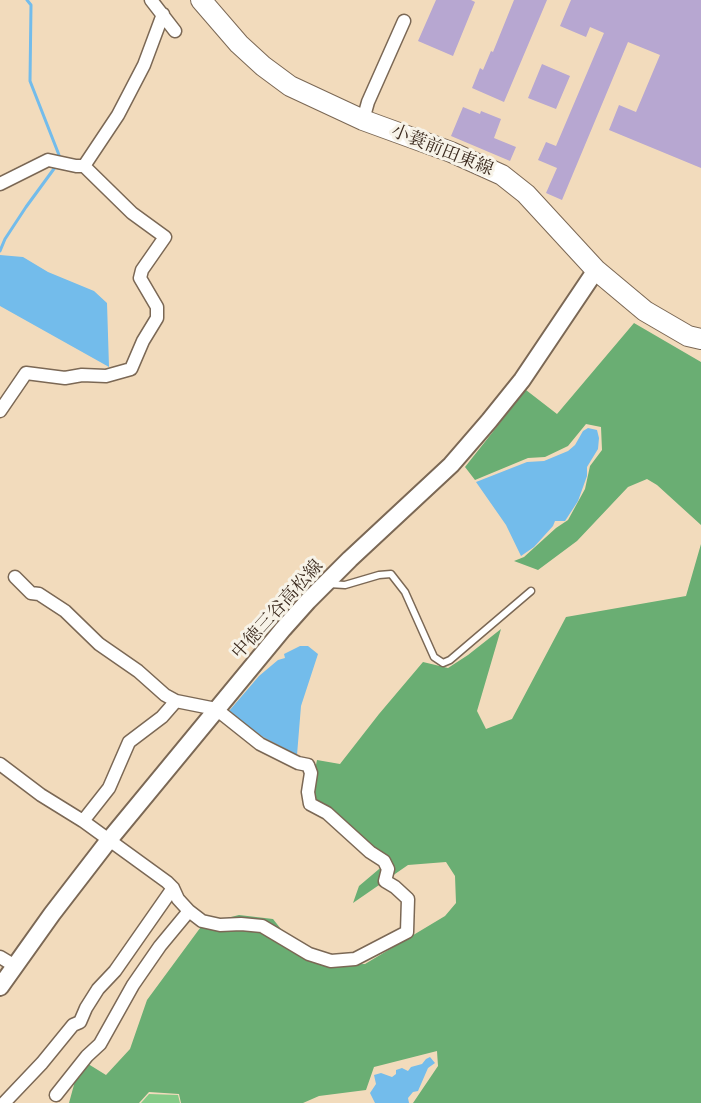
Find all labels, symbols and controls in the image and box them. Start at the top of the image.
street label: 小蓑前田東線 [388,121,496,181]
street label: 中徳三谷高松線 [228,556,328,664]

